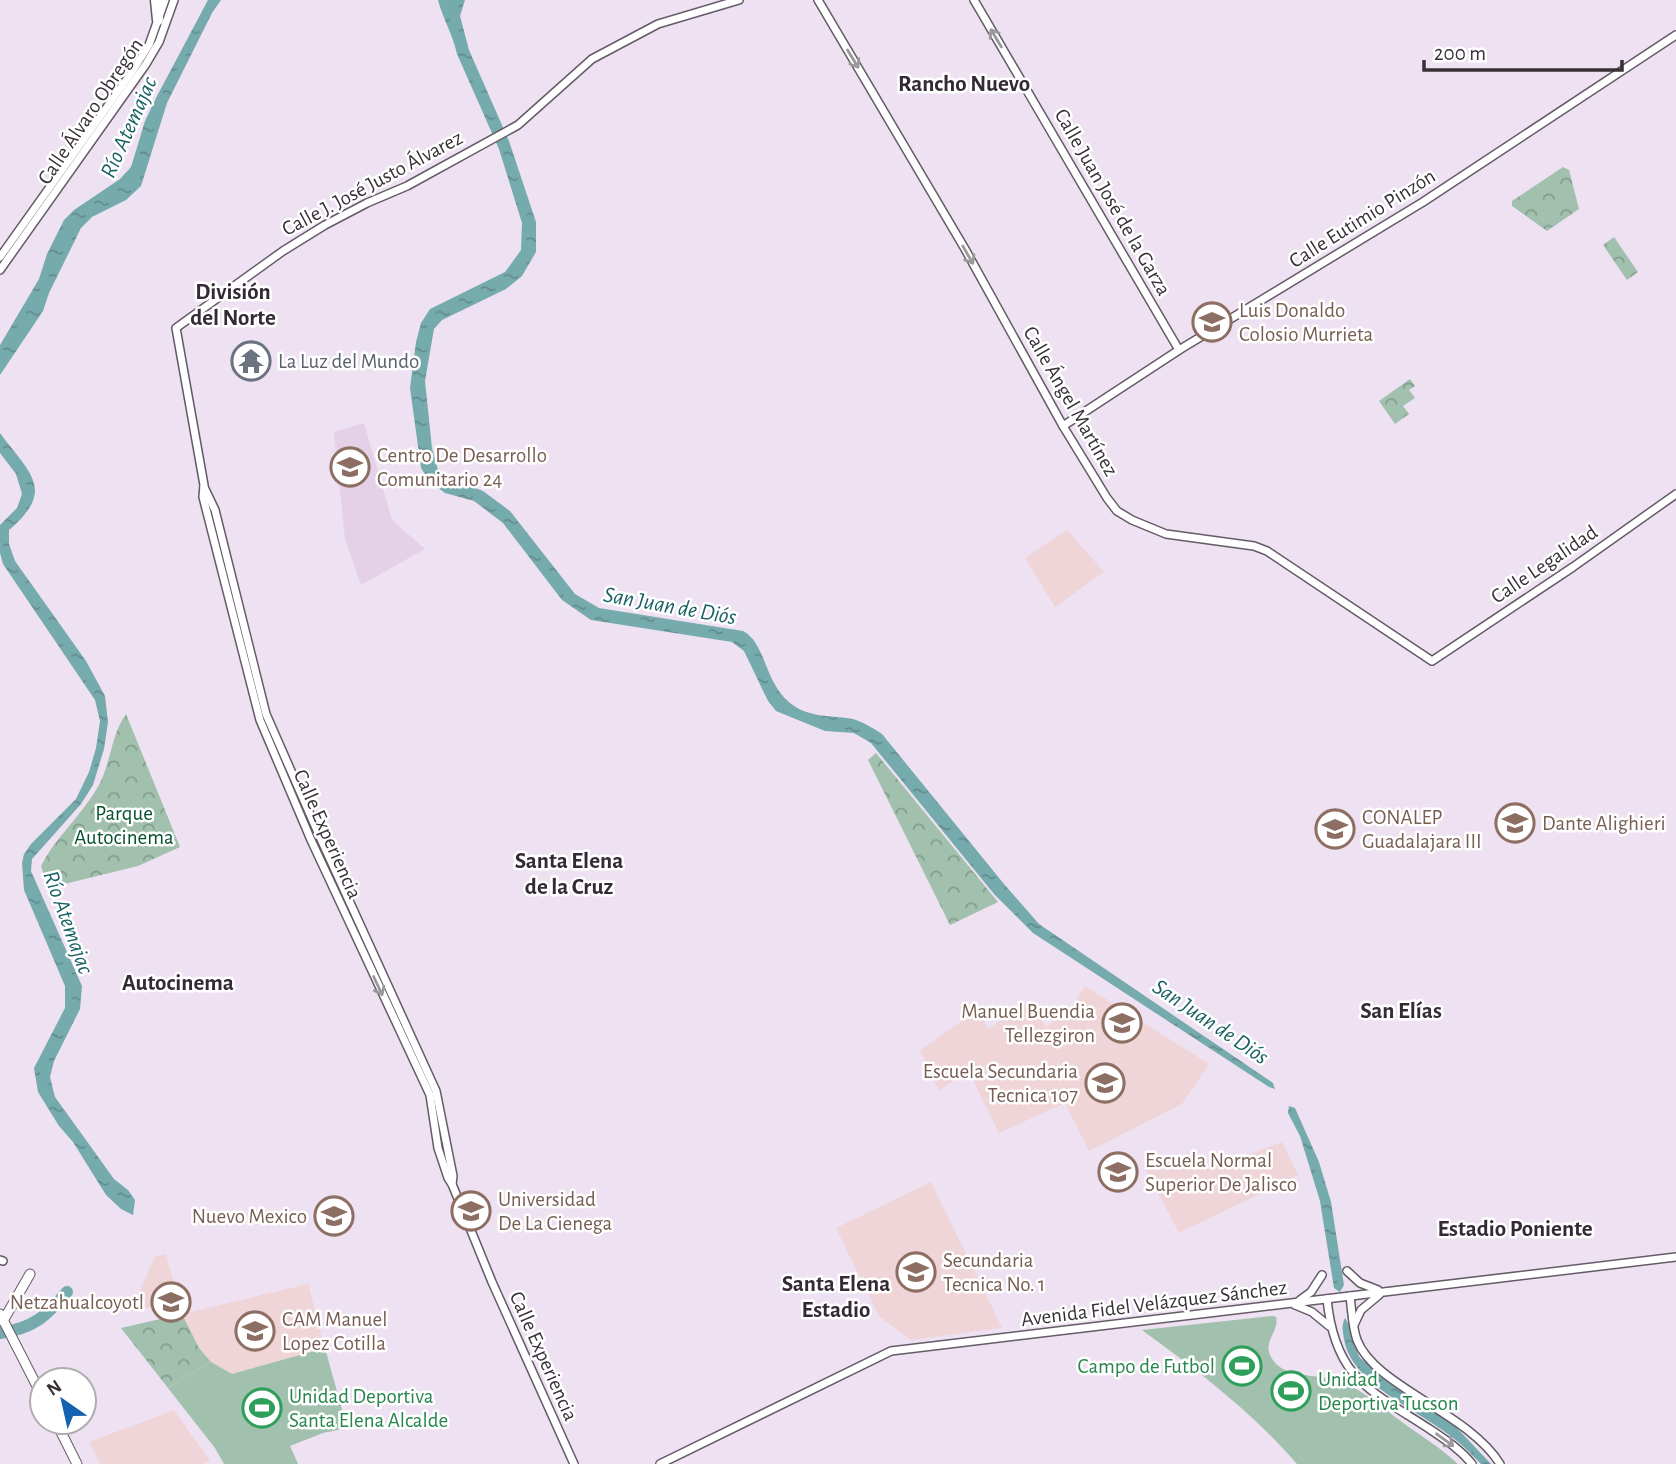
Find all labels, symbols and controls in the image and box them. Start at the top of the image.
one-way arrow [989,28,1003,48]
scale bar [1424,28,1622,72]
street label: Calle Álvaro Obregón [32,33,147,188]
text: 200 m [1434,43,1486,64]
one-way arrow [847,48,861,68]
water label: Río Atemajac [97,73,162,182]
district label: Rancho Nuevo [898,73,1030,96]
street label: Calle Juan José de la Garza [1051,105,1175,299]
street label: Calle J. José Justo Álvarez [278,125,466,240]
street label: Calle Eutimio Pinzón [1285,165,1439,272]
one-way arrow [962,244,975,265]
district label: División del Norte [190,281,276,330]
place label: Luis Donaldo Colosio Murrieta [1239,300,1374,345]
school or university icon: Luis Donaldo Colosio Murrieta [1191,301,1233,343]
street label: Calle Ángel Martínez [1019,322,1124,480]
temple icon: La Luz del Mundo [230,340,272,382]
place label: La Luz del Mundo [278,351,419,372]
place label: Centro De Desarrollo Comunitario 24 [377,445,547,490]
school or university icon: Centro De Desarrollo Comunitario 24 [329,446,371,488]
street label: Calle Legalidad [1487,521,1601,608]
water label: San Juan de Diós [602,584,738,629]
street label: Calle Experiencia [290,766,366,902]
school or university icon: Dante Alighieri [1494,802,1536,844]
park label: Parque Autocinema [74,803,174,848]
place label: CONALEP Guadalajara III [1362,807,1482,852]
school or university icon: CONALEP Guadalajara III [1314,808,1356,850]
place label: Dante Alighieri [1542,813,1666,834]
district label: Santa Elena de la Cruz [515,850,623,899]
water label: Río Atemajac [38,868,97,977]
district label: Autocinema [122,972,234,995]
one-way arrow [372,975,385,996]
water label: San Juan de Diós [1148,975,1272,1069]
district label: San Elías [1360,1000,1442,1023]
place label: Manuel Buendia Tellezgiron [961,1001,1095,1046]
school or university icon: Manuel Buendia Tellezgiron [1101,1002,1143,1044]
place label: Escuela Secundaria Tecnica 107 [923,1061,1078,1106]
school or university icon: Escuela Secundaria Tecnica 107 [1084,1062,1126,1104]
place label: Escuela Normal Superior De Jalisco [1145,1150,1297,1195]
school or university icon: Escuela Normal Superior De Jalisco [1097,1151,1139,1193]
place label: Universidad De La Cienega [498,1189,613,1234]
school or university icon: Universidad De La Cienega [450,1190,492,1232]
school or university icon: Nuevo Mexico [313,1195,355,1237]
place label: Nuevo Mexico [192,1206,307,1227]
district label: Estadio Poniente [1437,1218,1593,1241]
place label: Secundaria Tecnica No. 1 [943,1250,1045,1295]
school or university icon: Secundaria Tecnica No. 1 [895,1251,937,1293]
district label: Santa Elena Estadio [782,1273,890,1322]
street label: Avenida Fidel Velázquez Sánchez [1020,1277,1288,1330]
school or university icon: Netzahualcoyotl [150,1281,192,1323]
street label: Calle Experiencia [506,1288,582,1424]
place label: Netzahualcoyotl [10,1292,144,1313]
place label: CAM Manuel Lopez Cotilla [282,1309,387,1354]
school or university icon: CAM Manuel Lopez Cotilla [234,1310,276,1352]
sports icon: Campo de Futbol [1221,1345,1263,1387]
place label: Campo de Futbol [1077,1356,1215,1377]
north arrow [28,1366,98,1436]
place label: Unidad Deportiva Tucson [1318,1369,1459,1414]
sports icon: Unidad Deportiva Tucson [1270,1370,1312,1412]
text: N [44,1377,65,1400]
place label: Unidad Deportiva Santa Elena Alcalde [289,1386,448,1431]
sports icon: Unidad Deportiva Santa Elena Alcalde [241,1387,283,1429]
one-way arrow [1435,1432,1454,1447]

